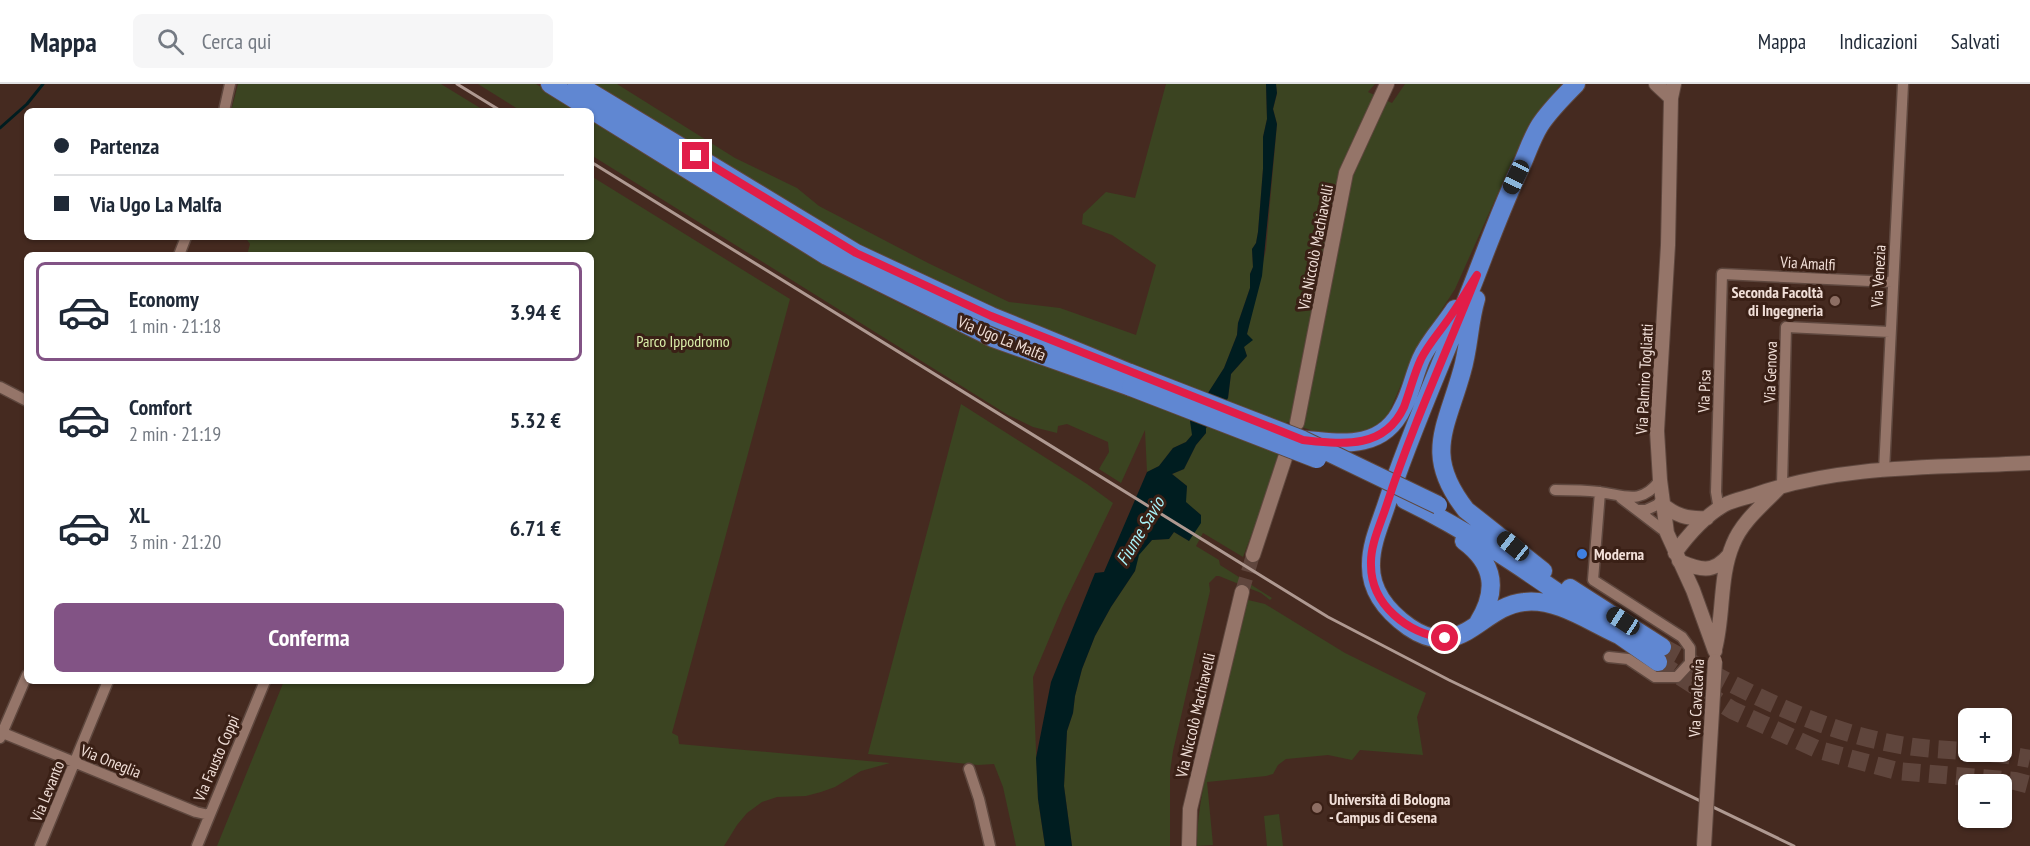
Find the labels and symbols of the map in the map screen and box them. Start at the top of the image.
route end [682,142,709,169]
car [1500,157,1532,197]
street label: Via Niccolò Machiavelli [1293,183,1337,312]
street label: Via Venezia [1866,244,1890,309]
street label: Via Amalfi [1779,252,1836,274]
place label: Seconda Facoltà di Ingegneria [1731,282,1823,320]
marker: Seconda Facoltà di Ingegneria [1828,294,1842,308]
street label: Via Ugo La Malfa [954,311,1049,365]
street label: Via Palmiro Togliatti [1631,323,1657,436]
park label: Parco Ippodromo [636,331,730,351]
street label: Via Genova [1759,341,1781,404]
street label: Via Pisa [1693,369,1715,414]
water label: Fiume Savio [1111,492,1170,569]
car [1493,528,1533,564]
place label: Moderna [1594,544,1645,564]
marker: Moderna [1575,547,1589,561]
car [1603,604,1643,638]
route start [1431,624,1458,651]
street label: Via Niccolò Machiavelli [1171,651,1219,780]
street label: Via Cavalcavia [1684,658,1708,739]
street label: Via Fausto Coppi [188,712,243,805]
street label: Via Oneglia [77,739,144,782]
street label: Via Levanto [25,758,68,825]
place label: Università di Bologna - Campus di Cesena [1329,789,1451,827]
marker: Università di Bologna - Campus di Cesena [1310,801,1324,815]

